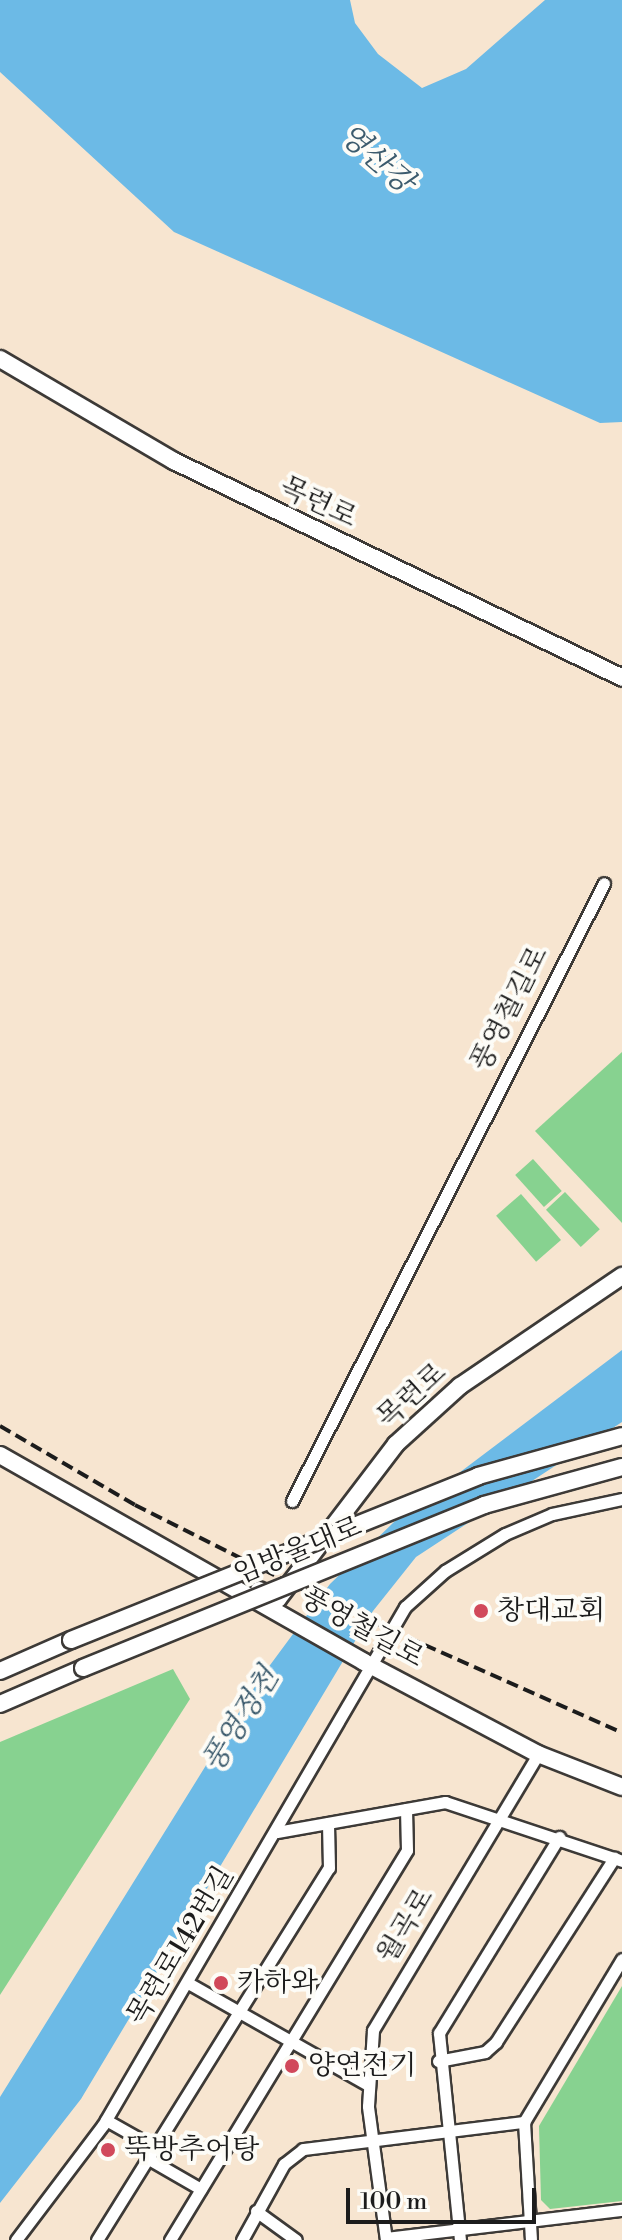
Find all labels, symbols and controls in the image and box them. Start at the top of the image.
water label: 영산강 [331,117,421,201]
street label: 목련로 [274,471,362,535]
street label: 풍영철길로 [464,941,556,1077]
street label: 목련로 [371,1356,453,1436]
street label: 임방울대로 [229,1510,367,1592]
street label: 풍영철길로 [295,1581,429,1675]
place label: 창대교회 [497,1594,605,1628]
marker: 창대교회 [472,1602,490,1620]
water label: 풍영정천 [195,1661,287,1779]
street label: 목련로142번길 [121,1861,241,2031]
street label: 월곡로 [371,1883,441,1969]
place label: 카하와 [237,1966,318,2000]
marker: 카하와 [212,1974,230,1992]
place label: 양연전기 [308,2049,416,2083]
marker: 양연전기 [283,2057,301,2075]
place label: 뚝방추어탕 [124,2133,259,2167]
marker: 뚝방추어탕 [99,2141,117,2159]
scale bar [350,2172,540,2222]
text: 100 m [360,2187,427,2217]

